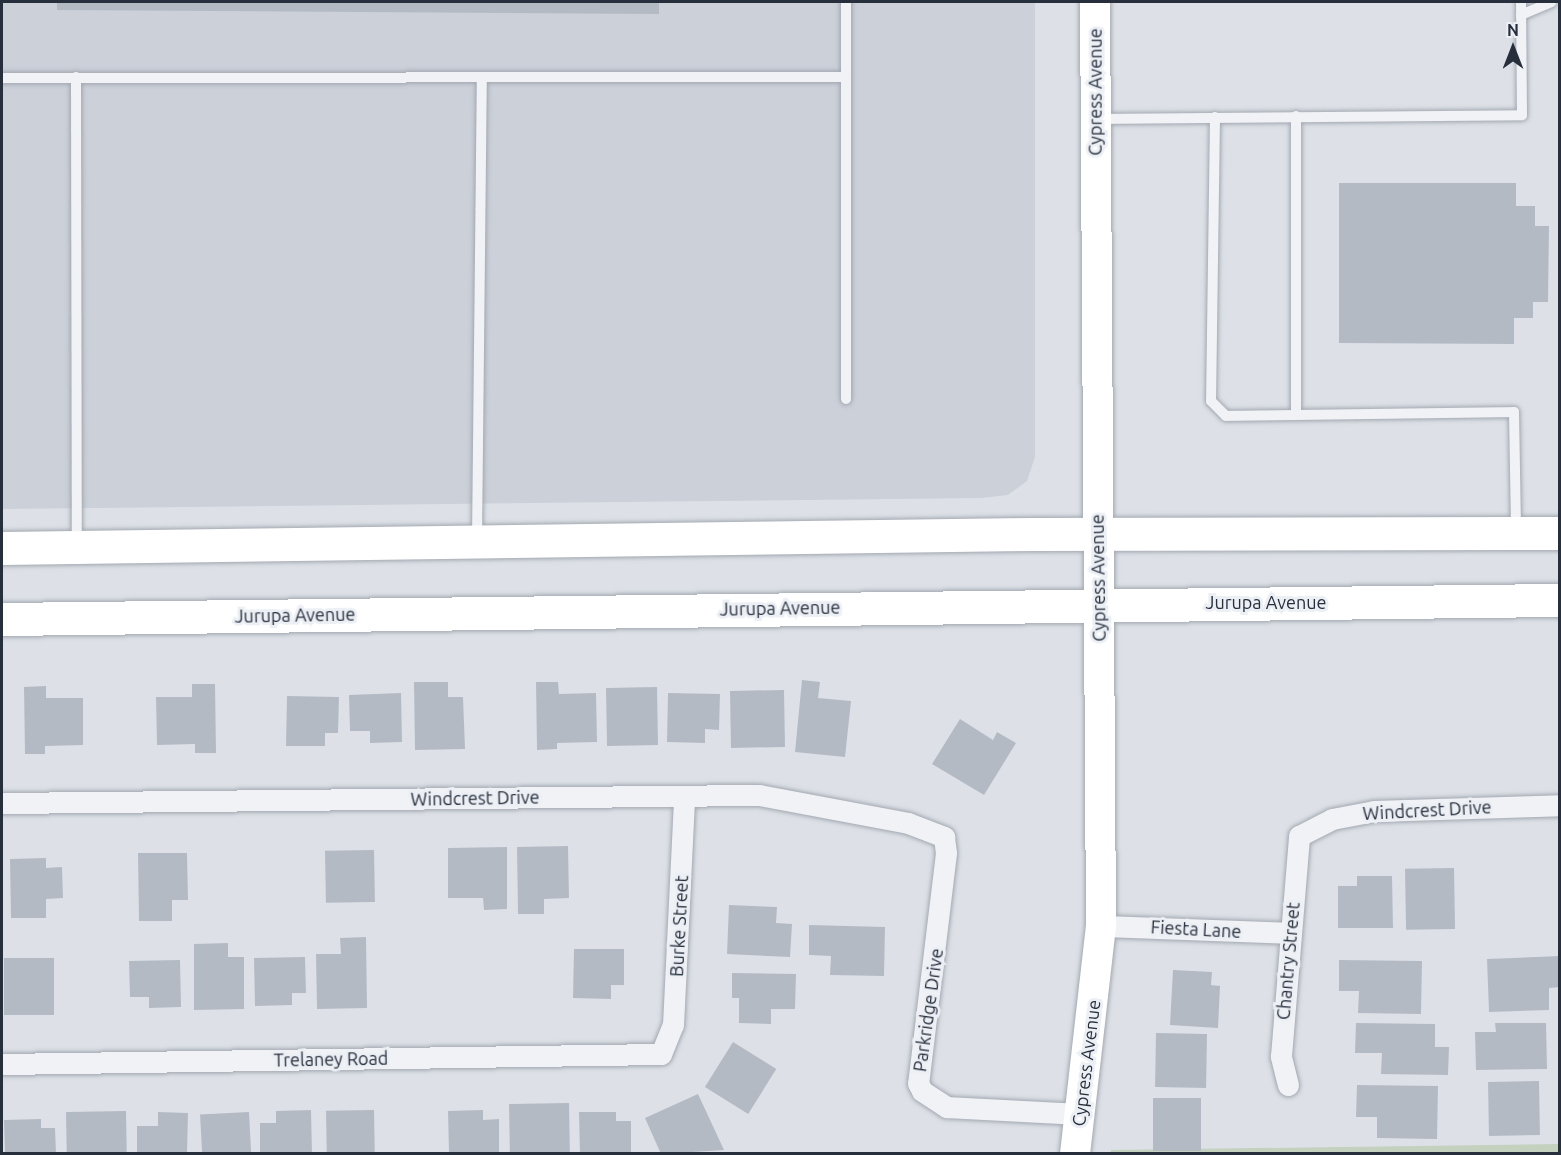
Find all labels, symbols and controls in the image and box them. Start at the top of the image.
north arrow [1483,18,1543,78]
text: N [1507,21,1519,39]
street label: Cypress Avenue [1084,28,1106,156]
street label: Cypress Avenue [1086,514,1110,642]
street label: Jurupa Avenue [1206,591,1326,613]
street label: Jurupa Avenue [719,596,841,620]
street label: Jurupa Avenue [234,603,356,627]
street label: Windcrest Drive [410,786,540,810]
street label: Windcrest Drive [1362,796,1492,824]
street label: Burke Street [666,875,692,977]
street label: Chantry Street [1272,901,1304,1021]
street label: Fiesta Lane [1150,916,1242,942]
street label: Parkridge Drive [909,947,947,1073]
street label: Cypress Avenue [1068,998,1104,1128]
street label: Trelaney Road [273,1047,389,1071]

